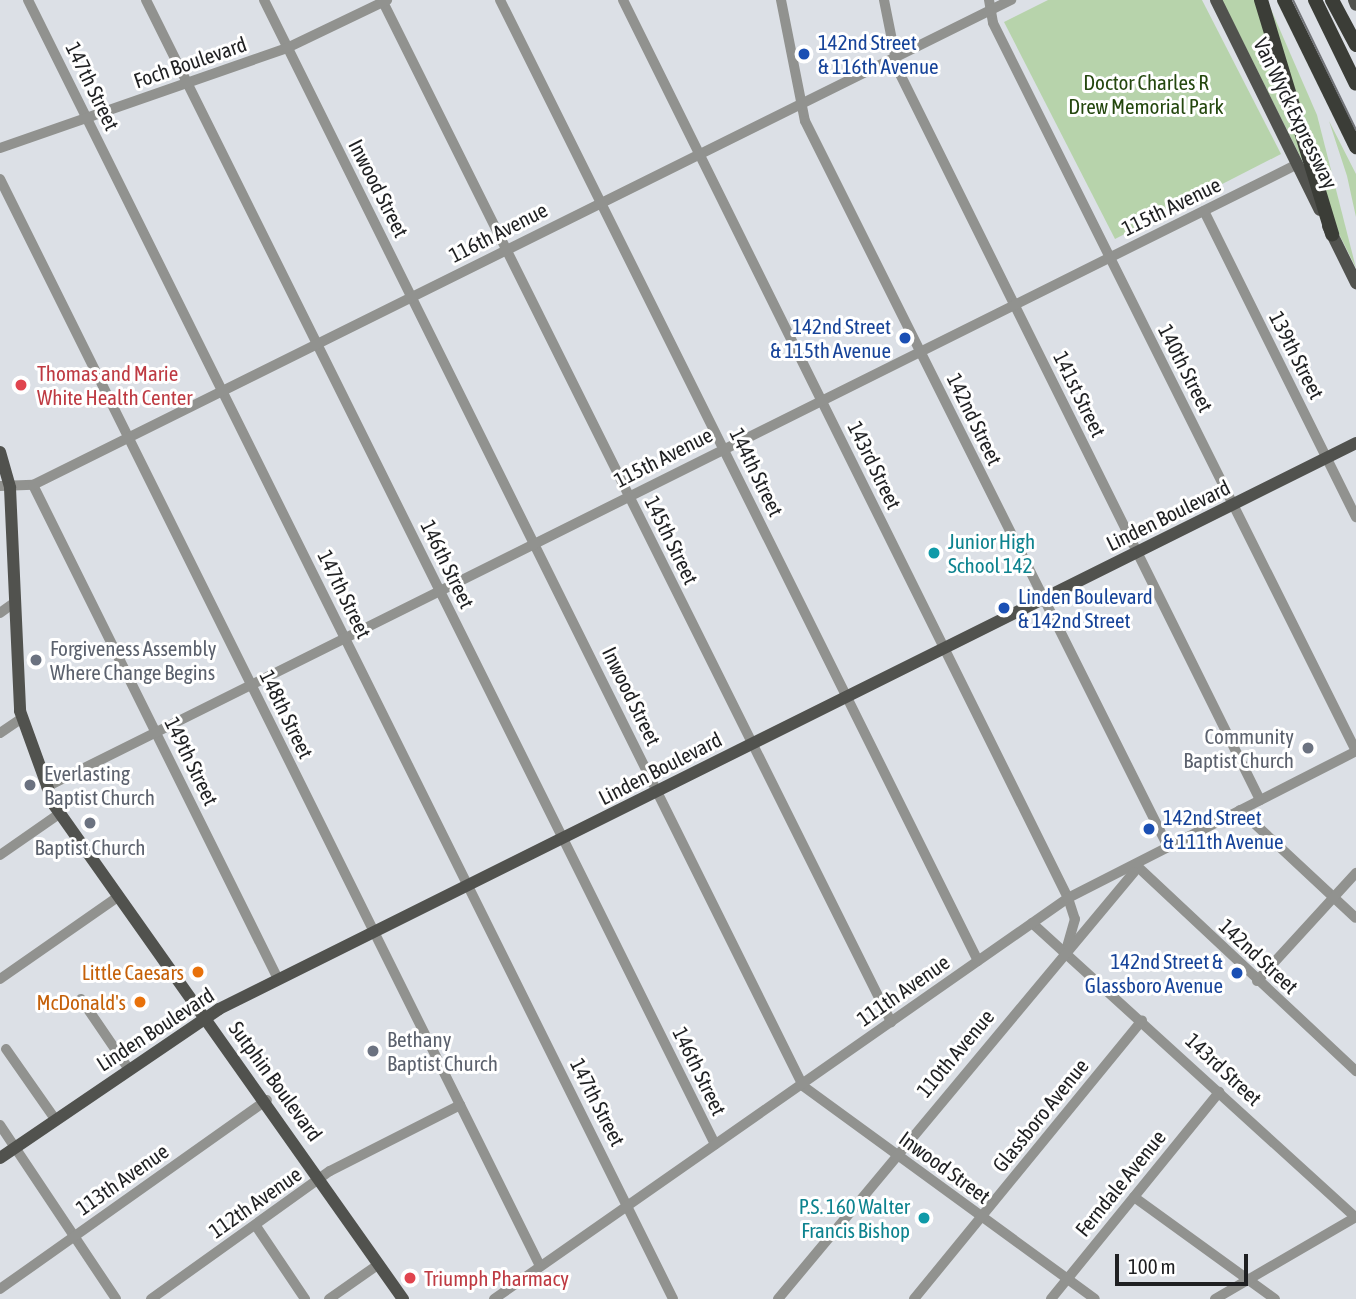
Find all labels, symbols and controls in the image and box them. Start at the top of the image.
place label: 142nd Street & 116th Avenue [818,29,939,79]
street label: Foch Boulevard [130,31,250,93]
street label: Van Wyck Expressway [1249,33,1343,193]
street label: 147th Street [61,38,125,134]
marker: 142nd Street & 116th Avenue [796,46,812,62]
park label: Doctor Charles R Drew Memorial Park [1068,69,1224,119]
street label: Inwood Street [344,135,414,241]
street label: 115th Avenue [1117,171,1225,241]
street label: 116th Avenue [445,197,551,267]
street label: 139th Street [1264,307,1330,403]
place label: 142nd Street & 115th Avenue [770,313,891,363]
street label: 140th Street [1153,320,1219,416]
marker: 142nd Street & 115th Avenue [897,330,913,346]
street label: 141st Street [1049,347,1111,441]
place label: Thomas and Marie White Health Center [37,360,192,410]
street label: 142nd Street [942,369,1008,469]
marker: Thomas and Marie White Health Center [11,375,31,395]
street label: 143rd Street [843,417,907,513]
street label: 115th Avenue [610,422,716,492]
street label: 144th Street [725,424,789,520]
street label: Linden Boulevard [1102,474,1234,556]
street label: 145th Street [640,492,704,588]
street label: 146th Street [416,516,480,612]
place label: Junior High School 142 [948,528,1035,578]
marker: Junior High School 142 [926,545,942,561]
street label: 147th Street [313,546,377,642]
place label: Linden Boulevard & 142nd Street [1018,583,1153,633]
marker: Linden Boulevard & 142nd Street [996,600,1012,616]
place label: Forgiveness Assembly Where Change Begins [50,635,216,685]
street label: Inwood Street [597,643,667,749]
marker: Forgiveness Assembly Where Change Begins [28,652,44,668]
street label: 148th Street [255,666,319,762]
street label: 149th Street [160,713,224,809]
place label: Community Baptist Church [1183,723,1294,773]
street label: Linden Boulevard [594,726,726,810]
marker: Community Baptist Church [1300,740,1316,756]
place label: Everlasting Baptist Church [44,760,155,810]
marker: Everlasting Baptist Church [22,777,38,793]
place label: 142nd Street & 111th Avenue [1163,804,1284,854]
marker: Baptist Church [82,815,98,831]
marker: 142nd Street & 111th Avenue [1141,821,1157,837]
place label: Baptist Church [35,834,145,860]
street label: 142nd Street [1214,913,1304,999]
place label: 142nd Street & Glassboro Avenue [1085,948,1223,998]
street label: 111th Avenue [852,949,954,1031]
place label: Little Caesars [82,959,184,985]
marker: Little Caesars [190,964,206,980]
marker: 142nd Street & Glassboro Avenue [1229,965,1245,981]
street label: Linden Boulevard [92,982,218,1076]
place label: McDonald's [36,989,126,1015]
marker: McDonald's [132,994,148,1010]
street label: 110th Avenue [911,1004,999,1102]
street label: Sutphin Boulevard [224,1016,328,1146]
street label: 146th Street [668,1023,732,1119]
place label: Bethany Baptist Church [387,1026,498,1076]
street label: 143rd Street [1181,1027,1267,1111]
marker: Bethany Baptist Church [365,1043,381,1059]
street label: Glassboro Avenue [987,1053,1093,1177]
street label: 147th Street [565,1054,631,1150]
street label: Ferndale Avenue [1069,1125,1171,1241]
street label: Inwood Street [895,1126,995,1208]
street label: 113th Avenue [71,1138,173,1220]
street label: 112th Avenue [204,1161,306,1243]
place label: P.S. 160 Walter Francis Bishop [799,1193,910,1243]
marker: P.S. 160 Walter Francis Bishop [916,1210,932,1226]
scale bar [1118,1240,1251,1284]
text: 100 m [1128,1254,1176,1278]
place label: Triumph Pharmacy [424,1265,569,1291]
marker: Triumph Pharmacy [402,1270,418,1286]

